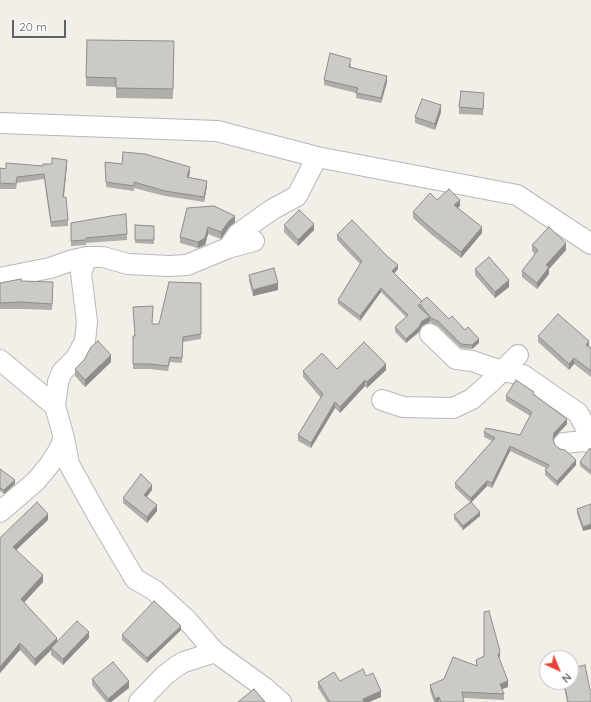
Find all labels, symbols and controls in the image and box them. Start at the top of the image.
scale bar [14,12,68,38]
text: 20 m [19,19,47,34]
north arrow [539,650,579,690]
text: N [559,670,574,686]

